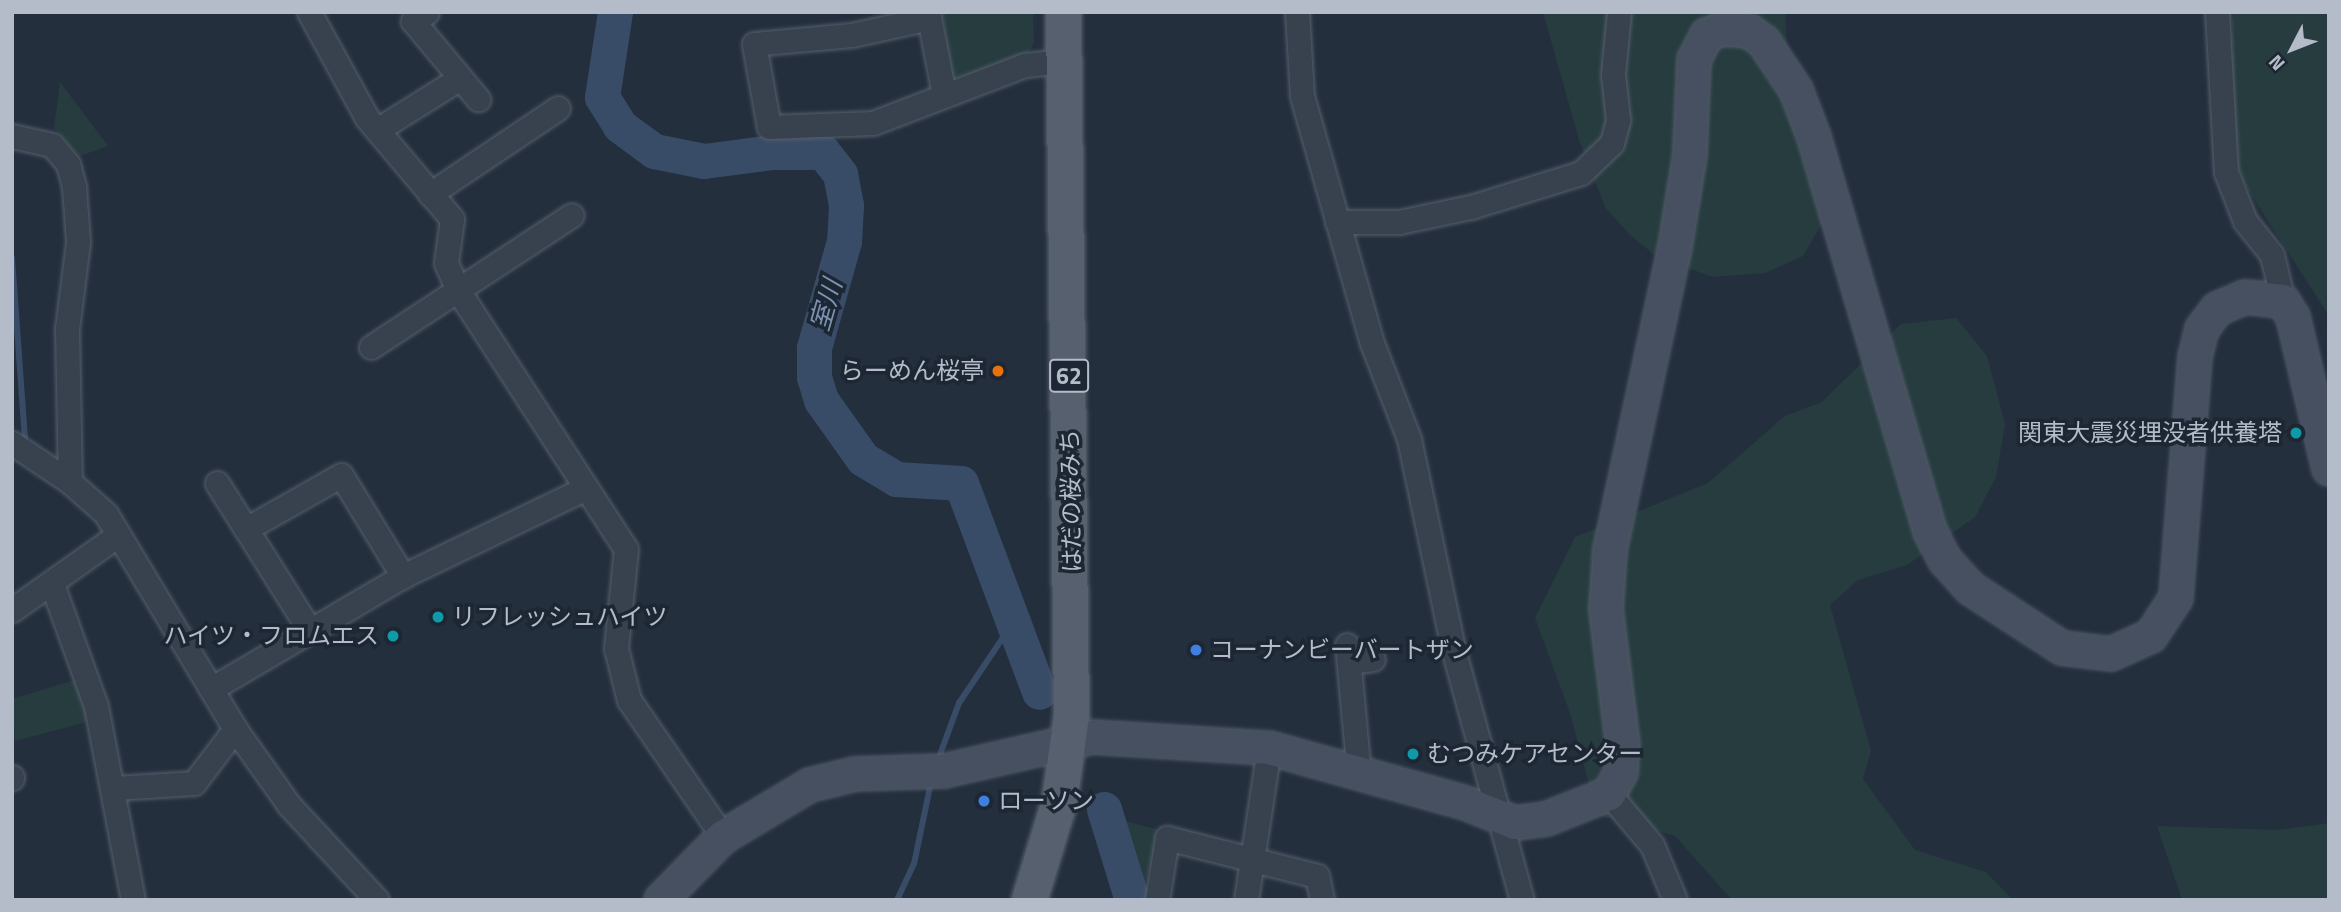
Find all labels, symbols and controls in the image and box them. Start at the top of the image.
north arrow [2257,14,2327,84]
text: N [2261,49,2291,78]
water label: 室川 [804,276,848,334]
road number: 62 [1048,356,1090,396]
place label: らーめん桜亭 [840,357,984,385]
marker: らーめん桜亭 [990,363,1006,379]
place label: 関東大震災埋没者供養塔 [2018,419,2282,447]
marker: 関東大震災埋没者供養塔 [2288,425,2304,441]
street label: はだの桜みち [1055,429,1087,573]
place label: リフレッシュハイツ [452,603,668,631]
marker: リフレッシュハイツ [430,609,446,625]
place label: ハイツ・フロムエス [163,622,379,650]
marker: ハイツ・フロムエス [385,628,401,644]
place label: コーナンビーバートザン [1210,636,1474,664]
marker: コーナンビーバートザン [1188,642,1204,658]
place label: むつみケアセンター [1427,740,1643,768]
marker: むつみケアセンター [1405,746,1421,762]
place label: ローソン [998,787,1094,815]
marker: ローソン [976,793,992,809]

